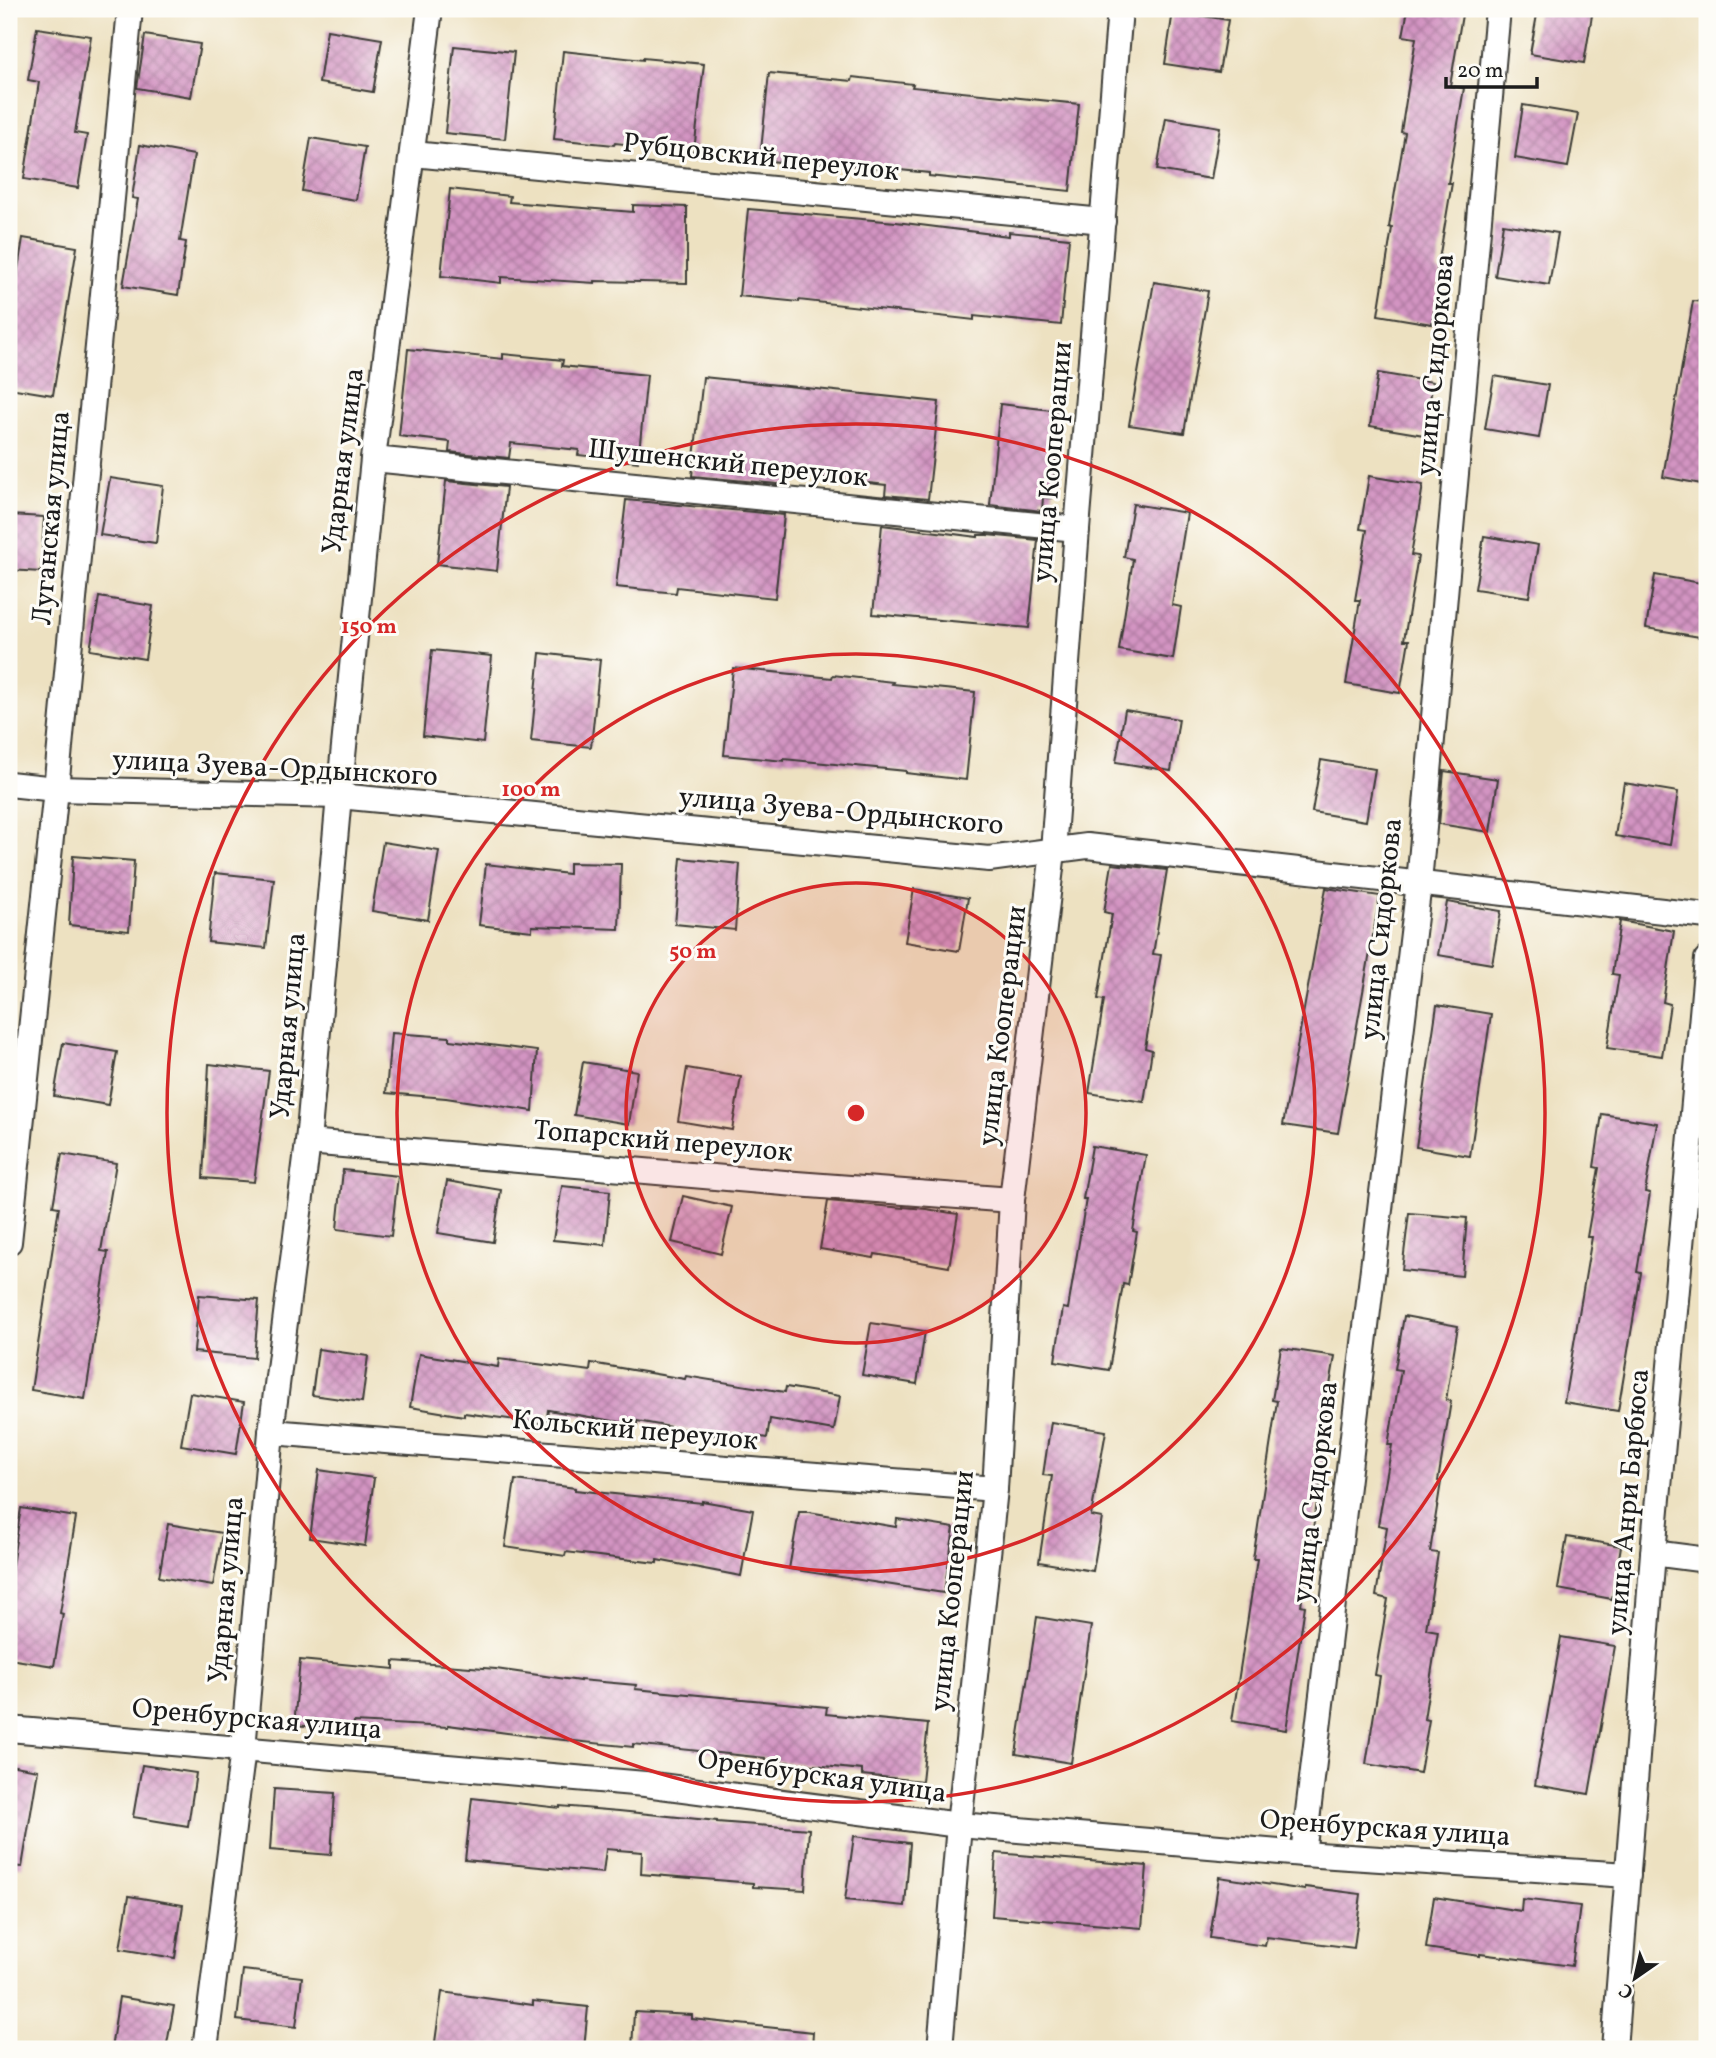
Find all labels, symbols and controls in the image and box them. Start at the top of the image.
scale bar [1446,46,1538,90]
text: 20 m [1457,57,1503,86]
street label: Рубцовский переулок [621,124,901,192]
street label: улица Сидоркова [1407,252,1465,478]
street label: улица Кооперации [1023,340,1083,584]
street label: Ударная улица [313,366,375,556]
street label: Луганская улица [23,409,81,627]
street label: Шушенский переулок [586,430,870,498]
text: 150 m [341,613,397,642]
street label: улица Зуева-Ордынского [111,741,439,797]
text: 100 m [501,776,561,805]
street label: улица Зуева-Ордынского [677,778,1005,846]
street label: улица Сидоркова [1351,816,1413,1042]
street label: улица Кооперации [969,903,1037,1149]
street label: Ударная улица [261,931,317,1121]
text: 50 m [669,938,717,967]
centre of rings [844,1101,868,1125]
street label: Топарский переулок [532,1111,794,1173]
street label: улица Анри Барбюса [1598,1367,1660,1637]
street label: улица Сидоркова [1283,1379,1349,1605]
street label: Кольский переулок [510,1401,760,1461]
street label: улица Кооперации [921,1469,985,1713]
street label: Ударная улица [199,1495,255,1685]
street label: Оренбурская улица [130,1690,384,1750]
street label: Оренбурская улица [695,1740,949,1814]
street label: Оренбурская улица [1258,1801,1512,1857]
north arrow [1600,1942,1670,2012]
text: С [1614,1976,1639,2005]

